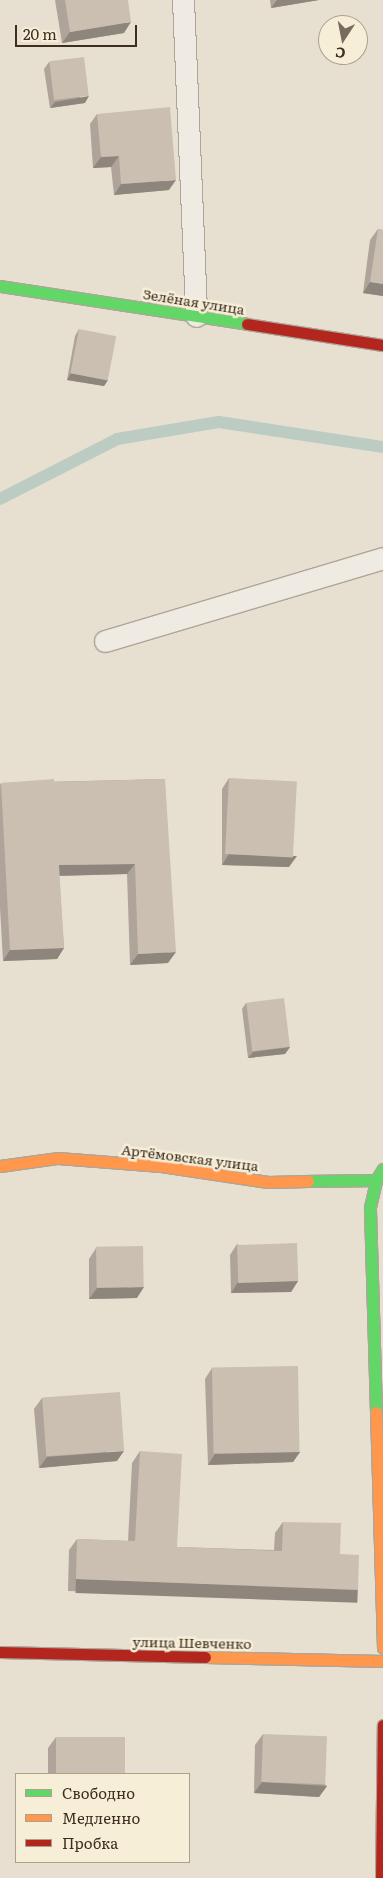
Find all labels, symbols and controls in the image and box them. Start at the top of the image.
scale bar [18,15,140,47]
north arrow [318,15,368,65]
text: 20 m [23,22,57,45]
text: С [334,43,347,65]
street label: Зелёная улица [142,285,246,317]
street label: Артёмовская улица [121,1140,259,1174]
street label: улица Шевченко [132,1633,252,1651]
legend [15,1773,190,1863]
text: Свободно [62,1781,135,1804]
text: Медленно [62,1806,140,1829]
text: Пробка [62,1831,118,1854]

